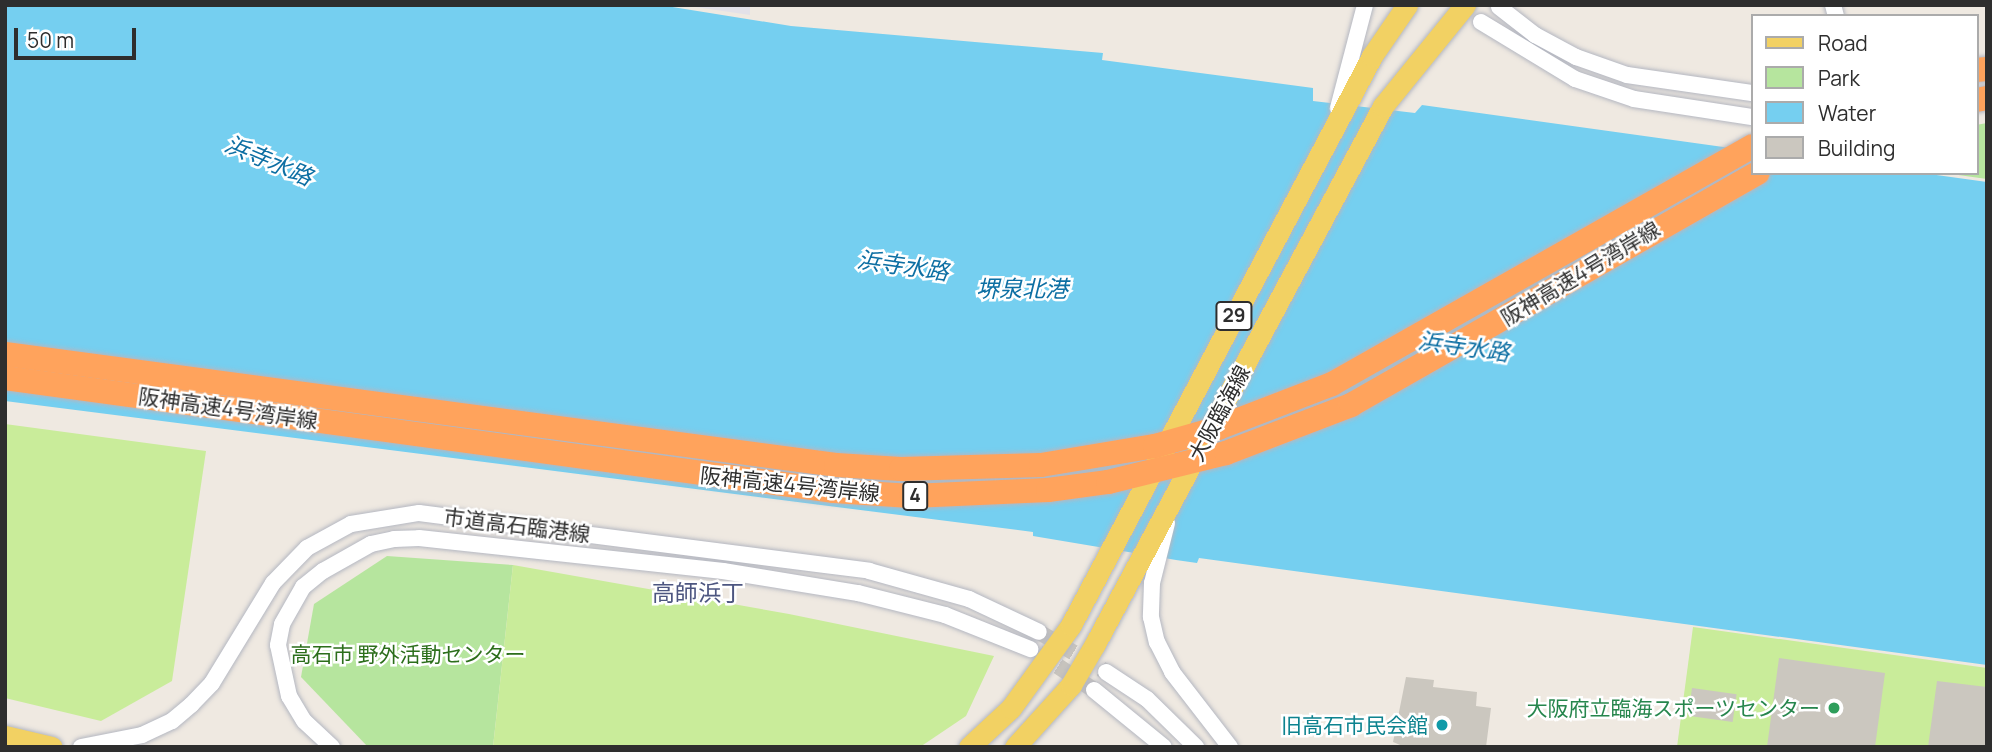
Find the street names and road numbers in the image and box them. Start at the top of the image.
street label: 阪神高速4号湾岸線 [1496,216,1664,330]
road number: 29 [1215,300,1253,332]
street label: 大阪臨海線 [1183,361,1255,465]
street label: 阪神高速4号湾岸線 [137,383,319,433]
street label: 阪神高速4号湾岸線 [699,462,881,506]
road number: 4 [901,481,929,512]
street label: 市道高石臨港線 [443,504,591,546]

